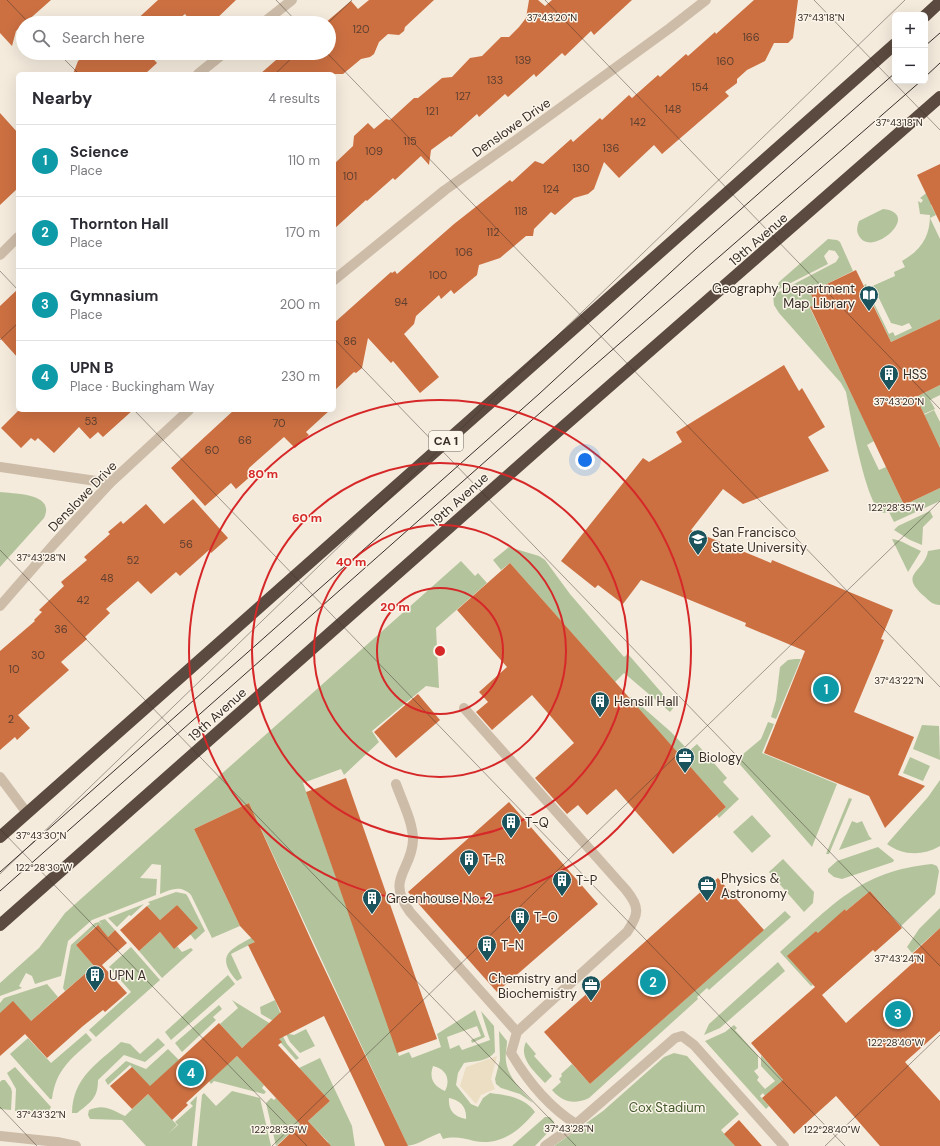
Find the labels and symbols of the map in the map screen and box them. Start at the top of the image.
text: 37°43'20"N [527,11,577,24]
text: 37°43'18"N [797,11,845,24]
house number: 120 [352,22,370,36]
house number: 166 [742,30,760,44]
house number: 139 [515,53,531,67]
house number: 160 [716,54,734,68]
house number: 133 [487,73,503,87]
house number: 154 [692,80,709,94]
house number: 127 [455,89,471,103]
street label: Denslowe Drive [469,94,554,161]
house number: 148 [665,102,681,116]
house number: 121 [425,104,439,118]
house number: 142 [630,115,646,129]
text: 37°43'18"N [875,116,923,129]
house number: 115 [403,134,417,148]
house number: 136 [603,141,620,155]
house number: 109 [365,144,383,158]
house number: 130 [572,161,590,175]
house number: 101 [343,169,357,183]
house number: 124 [543,182,559,196]
house number: 118 [514,204,528,218]
street label: 19th Avenue [725,209,791,270]
house number: 112 [486,225,500,239]
house number: 106 [455,245,473,259]
house number: 100 [429,268,447,282]
place label: Geography Department Map Library [712,280,855,312]
library icon: Geography Department Map Library [858,284,880,312]
house number: 94 [394,295,408,309]
house number: 86 [343,334,357,348]
building icon: HSS [878,363,900,391]
place label: HSS [903,366,927,383]
text: 37°43'20"N [874,395,924,408]
house number: 53 [84,414,98,428]
house number: 70 [272,416,286,430]
road number: CA 1 [429,431,463,451]
house number: 66 [238,433,252,447]
house number: 60 [205,443,219,457]
your location [575,450,595,470]
street label: Denslowe Drive [44,457,120,535]
text: 80 m [248,466,278,482]
street label: 19th Avenue [427,469,492,530]
text: 122°28'35"W [868,501,924,514]
text: 60 m [292,510,322,526]
place label: San Francisco State University [712,524,807,556]
school or university icon: San Francisco State University [687,528,709,556]
house number: 56 [179,537,193,551]
text: 37°43'28"N [16,551,66,564]
house number: 52 [127,553,139,567]
text: 40 m [336,554,366,570]
house number: 48 [100,571,114,585]
house number: 42 [76,593,90,607]
text: 20 m [380,599,410,615]
house number: 36 [54,622,68,636]
centre of rings [433,644,447,658]
house number: 30 [31,648,45,662]
house number: 10 [9,662,19,676]
pin: 1 [813,674,839,704]
text: 37°43'22"N [874,674,924,687]
street label: 19th Avenue [185,684,250,745]
building icon: Hensill Hall [589,690,611,718]
place label: Hensill Hall [614,693,678,710]
house number: 2 [8,712,14,726]
office icon: Biology [674,746,696,774]
place label: Biology [699,749,743,766]
building icon: T-Q [500,811,522,839]
place label: T-Q [525,814,549,831]
text: 37°43'30"N [16,829,66,842]
building icon: T-R [458,848,480,876]
place label: T-R [483,851,505,868]
text: 122°28'30"W [16,861,73,874]
building icon: T-P [551,869,573,897]
place label: Physics & Astronomy [721,870,787,902]
place label: T-P [576,872,598,889]
office icon: Physics & Astronomy [696,874,718,902]
building icon: Greenhouse No. 2 [361,887,383,915]
place label: Greenhouse No. 2 [386,890,493,907]
building icon: T-O [509,906,531,934]
place label: T-O [534,909,558,926]
building icon: T-N [476,934,498,962]
place label: T-N [501,937,524,954]
text: 37°43'24"N [874,952,924,965]
building icon: UPN A [84,964,106,992]
place label: UPN A [109,967,146,984]
pin: 2 [640,967,666,997]
place label: Chemistry and Biochemistry [489,970,577,1002]
office icon: Chemistry and Biochemistry [580,974,602,1002]
pin: 3 [885,999,911,1029]
text: 122°28'40"W [868,1036,924,1049]
pin: 4 [178,1058,204,1088]
park label: Cox Stadium [629,1099,705,1116]
text: 37°43'32"N [16,1108,66,1121]
text: 37°43'28"N [544,1122,594,1135]
text: 122°28'35"W [251,1123,307,1136]
text: 122°28'40"W [804,1123,860,1136]

